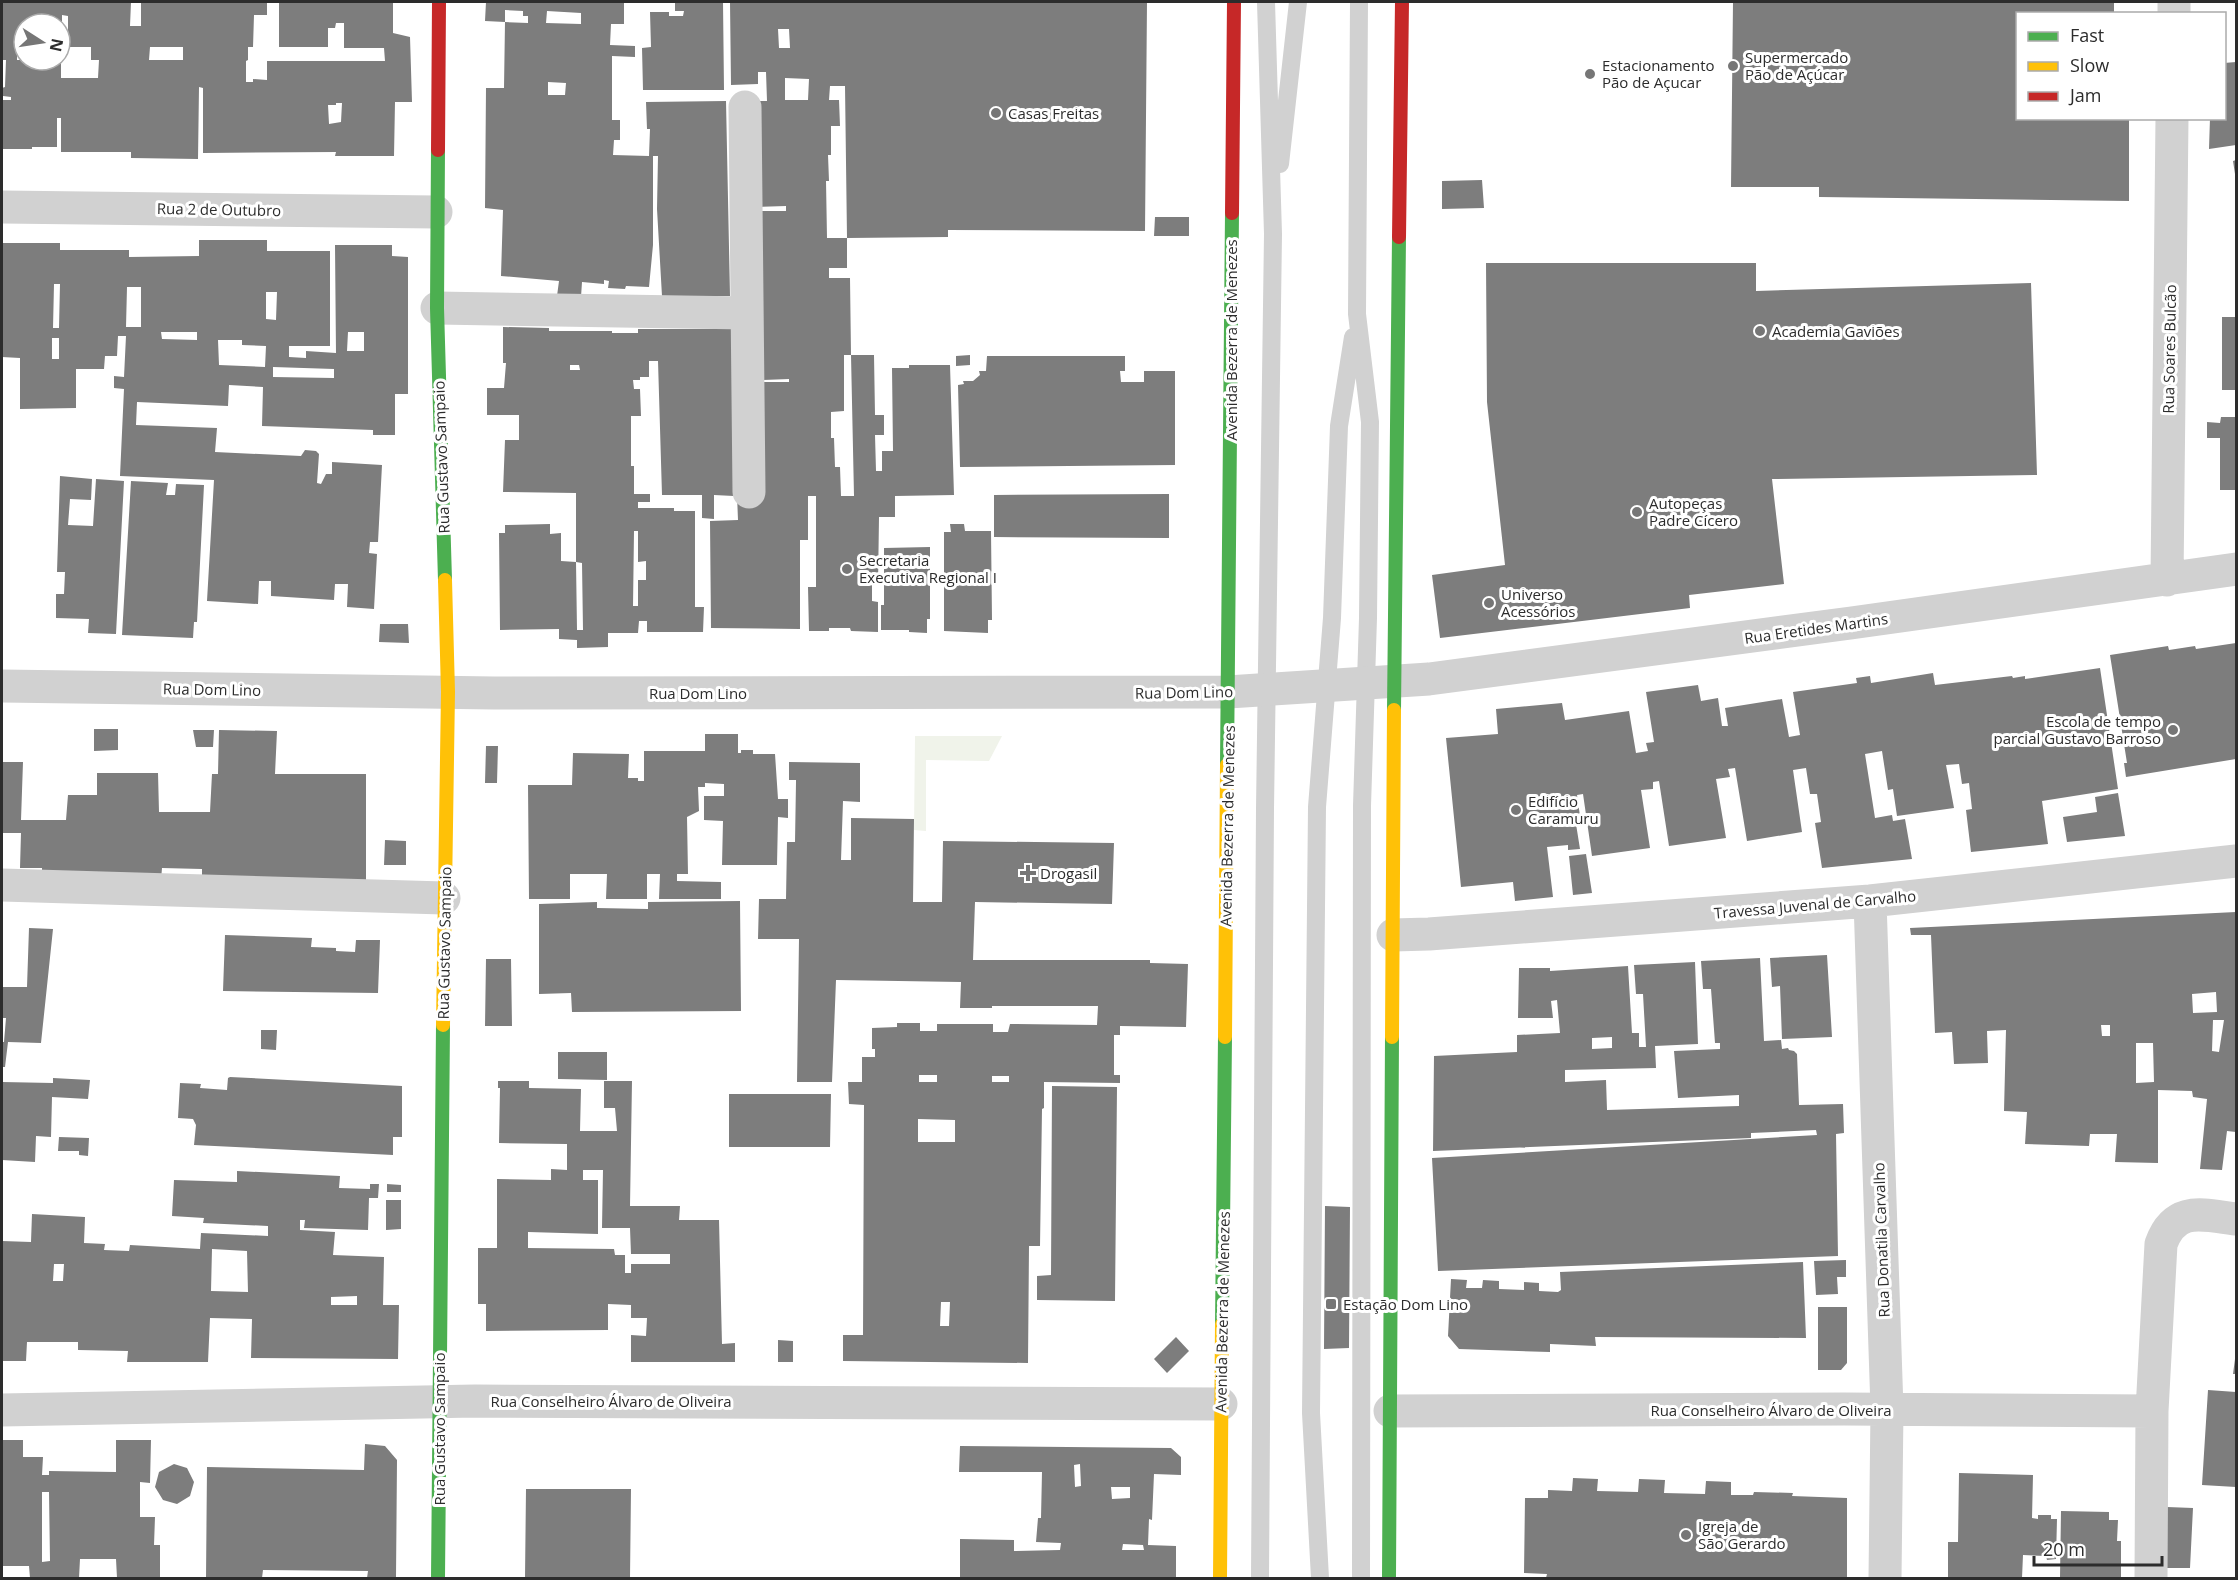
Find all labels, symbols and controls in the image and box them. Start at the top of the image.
north arrow [12,12,72,72]
legend [2016,12,2226,120]
text: Fast [2070,23,2104,47]
text: N [45,36,69,54]
place label: Supermercado Pão de Açúcar [1745,47,1848,84]
text: Slow [2070,53,2109,77]
place label: Estacionamento Pão de Açucar [1602,55,1715,92]
marker: Supermercado Pão de Açúcar [1726,59,1740,73]
marker: Estacionamento Pão de Açucar [1583,67,1597,81]
text: Jam [2068,83,2102,107]
place label: Casas Freitas [1008,103,1099,123]
marker: Casas Freitas [989,106,1003,120]
street label: Rua 2 de Outubro [157,198,281,220]
street label: Avenida Bezerra de Menezes [1221,239,1241,441]
street label: Rua Soares Bulcão [2158,284,2180,414]
place label: Academia Gaviões [1772,321,1900,341]
marker: Academia Gaviões [1753,324,1767,338]
street label: Rua Gustavo Sampaio [428,380,454,534]
place label: Autopeças Padre Cícero [1649,493,1738,530]
marker: Autopeças Padre Cícero [1630,505,1644,519]
place label: Secretaria Executiva Regional I [859,550,997,587]
marker: Secretaria Executiva Regional I [840,562,854,576]
place label: Universo Acessórios [1501,584,1576,621]
marker: Universo Acessórios [1482,596,1496,610]
street label: Rua Eretides Martins [1743,608,1889,648]
street label: Rua Dom Lino [163,678,261,700]
street label: Rua Dom Lino [1135,681,1233,703]
street label: Rua Dom Lino [649,683,747,703]
place label: Escola de tempo parcial Gustavo Barroso [1994,711,2161,748]
marker: Escola de tempo parcial Gustavo Barroso [2166,723,2180,737]
street label: Avenida Bezerra de Menezes [1215,725,1239,927]
place label: Edifício Caramuru [1528,791,1599,828]
marker: Edifício Caramuru [1509,803,1523,817]
place label: Drogasil [1040,863,1097,883]
street label: Rua Gustavo Sampaio [433,866,455,1020]
marker: Drogasil [1021,866,1035,880]
street label: Travessa Juvenal de Carvalho [1713,885,1917,923]
street label: Rua Donatila Carvalho [1868,1162,1894,1318]
street label: Avenida Bezerra de Menezes [1210,1211,1234,1413]
place label: Estação Dom Lino [1343,1294,1468,1314]
marker: Estação Dom Lino [1324,1297,1338,1311]
street label: Rua Gustavo Sampaio [429,1353,449,1505]
street label: Rua Conselheiro Álvaro de Oliveira [490,1391,732,1411]
street label: Rua Conselheiro Álvaro de Oliveira [1650,1400,1892,1420]
place label: Igreja de São Gerardo [1698,1516,1786,1553]
marker: Igreja de São Gerardo [1679,1528,1693,1542]
scale bar [2034,1529,2162,1567]
text: 20 m [2043,1537,2085,1561]

